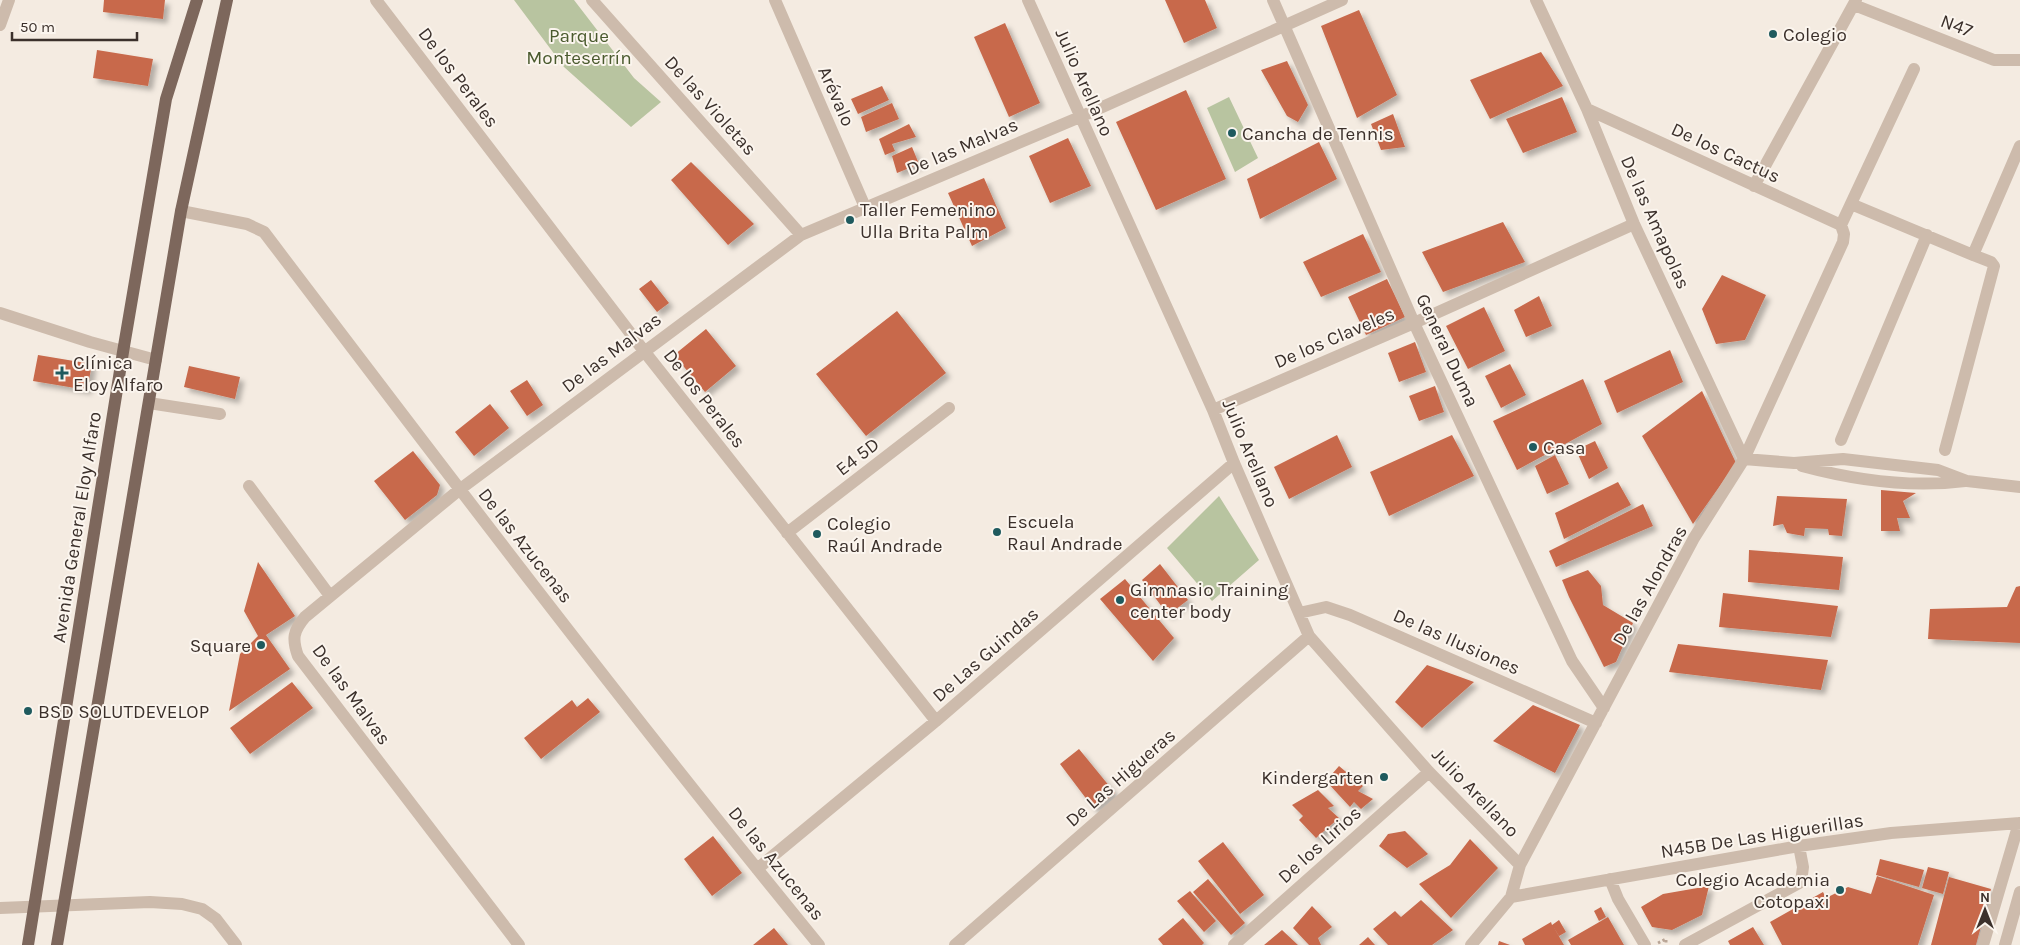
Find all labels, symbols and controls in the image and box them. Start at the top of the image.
scale bar [12,10,138,42]
street label: N47 [1938,10,1976,42]
text: 50 m [20,18,55,36]
street label: De los Perales [413,23,503,132]
place label: Colegio [1783,24,1847,46]
park label: Parque Monteserrín [526,25,632,69]
street label: Julio Arellano [1051,25,1118,140]
marker: Colegio [1767,28,1779,40]
street label: De las Violetas [660,51,761,160]
street label: Arévalo [813,63,859,130]
street label: De las Malvas [903,114,1021,180]
street label: De los Cactus [1668,118,1784,188]
place label: Cancha de Tennis [1242,123,1394,145]
marker: Cancha de Tennis [1226,127,1238,139]
street label: De las Amapolas [1616,152,1694,292]
place label: Taller Femenino Ulla Brita Palm [860,199,996,243]
marker: Taller Femenino Ulla Brita Palm [844,214,856,226]
street label: General Duma [1411,290,1483,411]
street label: De los Claveles [1271,303,1398,373]
street label: De las Malvas [557,308,666,397]
street label: De los Perales [659,345,750,453]
place label: Clínica Eloy Alfaro [73,352,163,396]
marker: Clínica Eloy Alfaro [55,366,69,380]
street label: Julio Arellano [1217,396,1283,511]
street label: Avenida General Eloy Alfaro [48,410,106,644]
street label: E4 5D [832,433,884,481]
place label: Casa [1543,437,1586,459]
marker: Casa [1527,441,1539,453]
street label: De las Azucenas [473,484,577,608]
place label: Escuela Raul Andrade [1007,511,1122,555]
place label: Colegio Raúl Andrade [827,513,942,557]
street label: De las Alondras [1608,522,1692,649]
marker: Escuela Raul Andrade [991,526,1003,538]
marker: Colegio Raúl Andrade [811,528,823,540]
place label: Gimnasio Training center body [1130,579,1289,623]
marker: Gimnasio Training center body [1114,594,1126,606]
street label: De Las Guindas [928,603,1043,707]
street label: De las Ilusiones [1390,604,1523,680]
place label: Square [190,635,251,657]
marker: Square [255,639,267,651]
street label: De las Malvas [307,640,395,749]
place label: BSD SOLUTDEVELOP [38,701,209,723]
marker: BSD SOLUTDEVELOP [22,705,34,717]
street label: De Las Higueras [1061,724,1180,831]
street label: Julio Arellano [1427,743,1523,842]
place label: Kindergarten [1261,767,1374,789]
marker: Kindergarten [1378,771,1390,783]
street label: De las Azucenas [724,802,829,925]
street label: De los Lirios [1273,802,1366,888]
street label: N45B De Las Higuerillas [1659,809,1865,863]
place label: Colegio Academia Cotopaxi [1676,869,1830,913]
marker: Colegio Academia Cotopaxi [1834,884,1846,896]
north arrow [1960,885,2010,935]
text: N [1980,889,1990,906]

